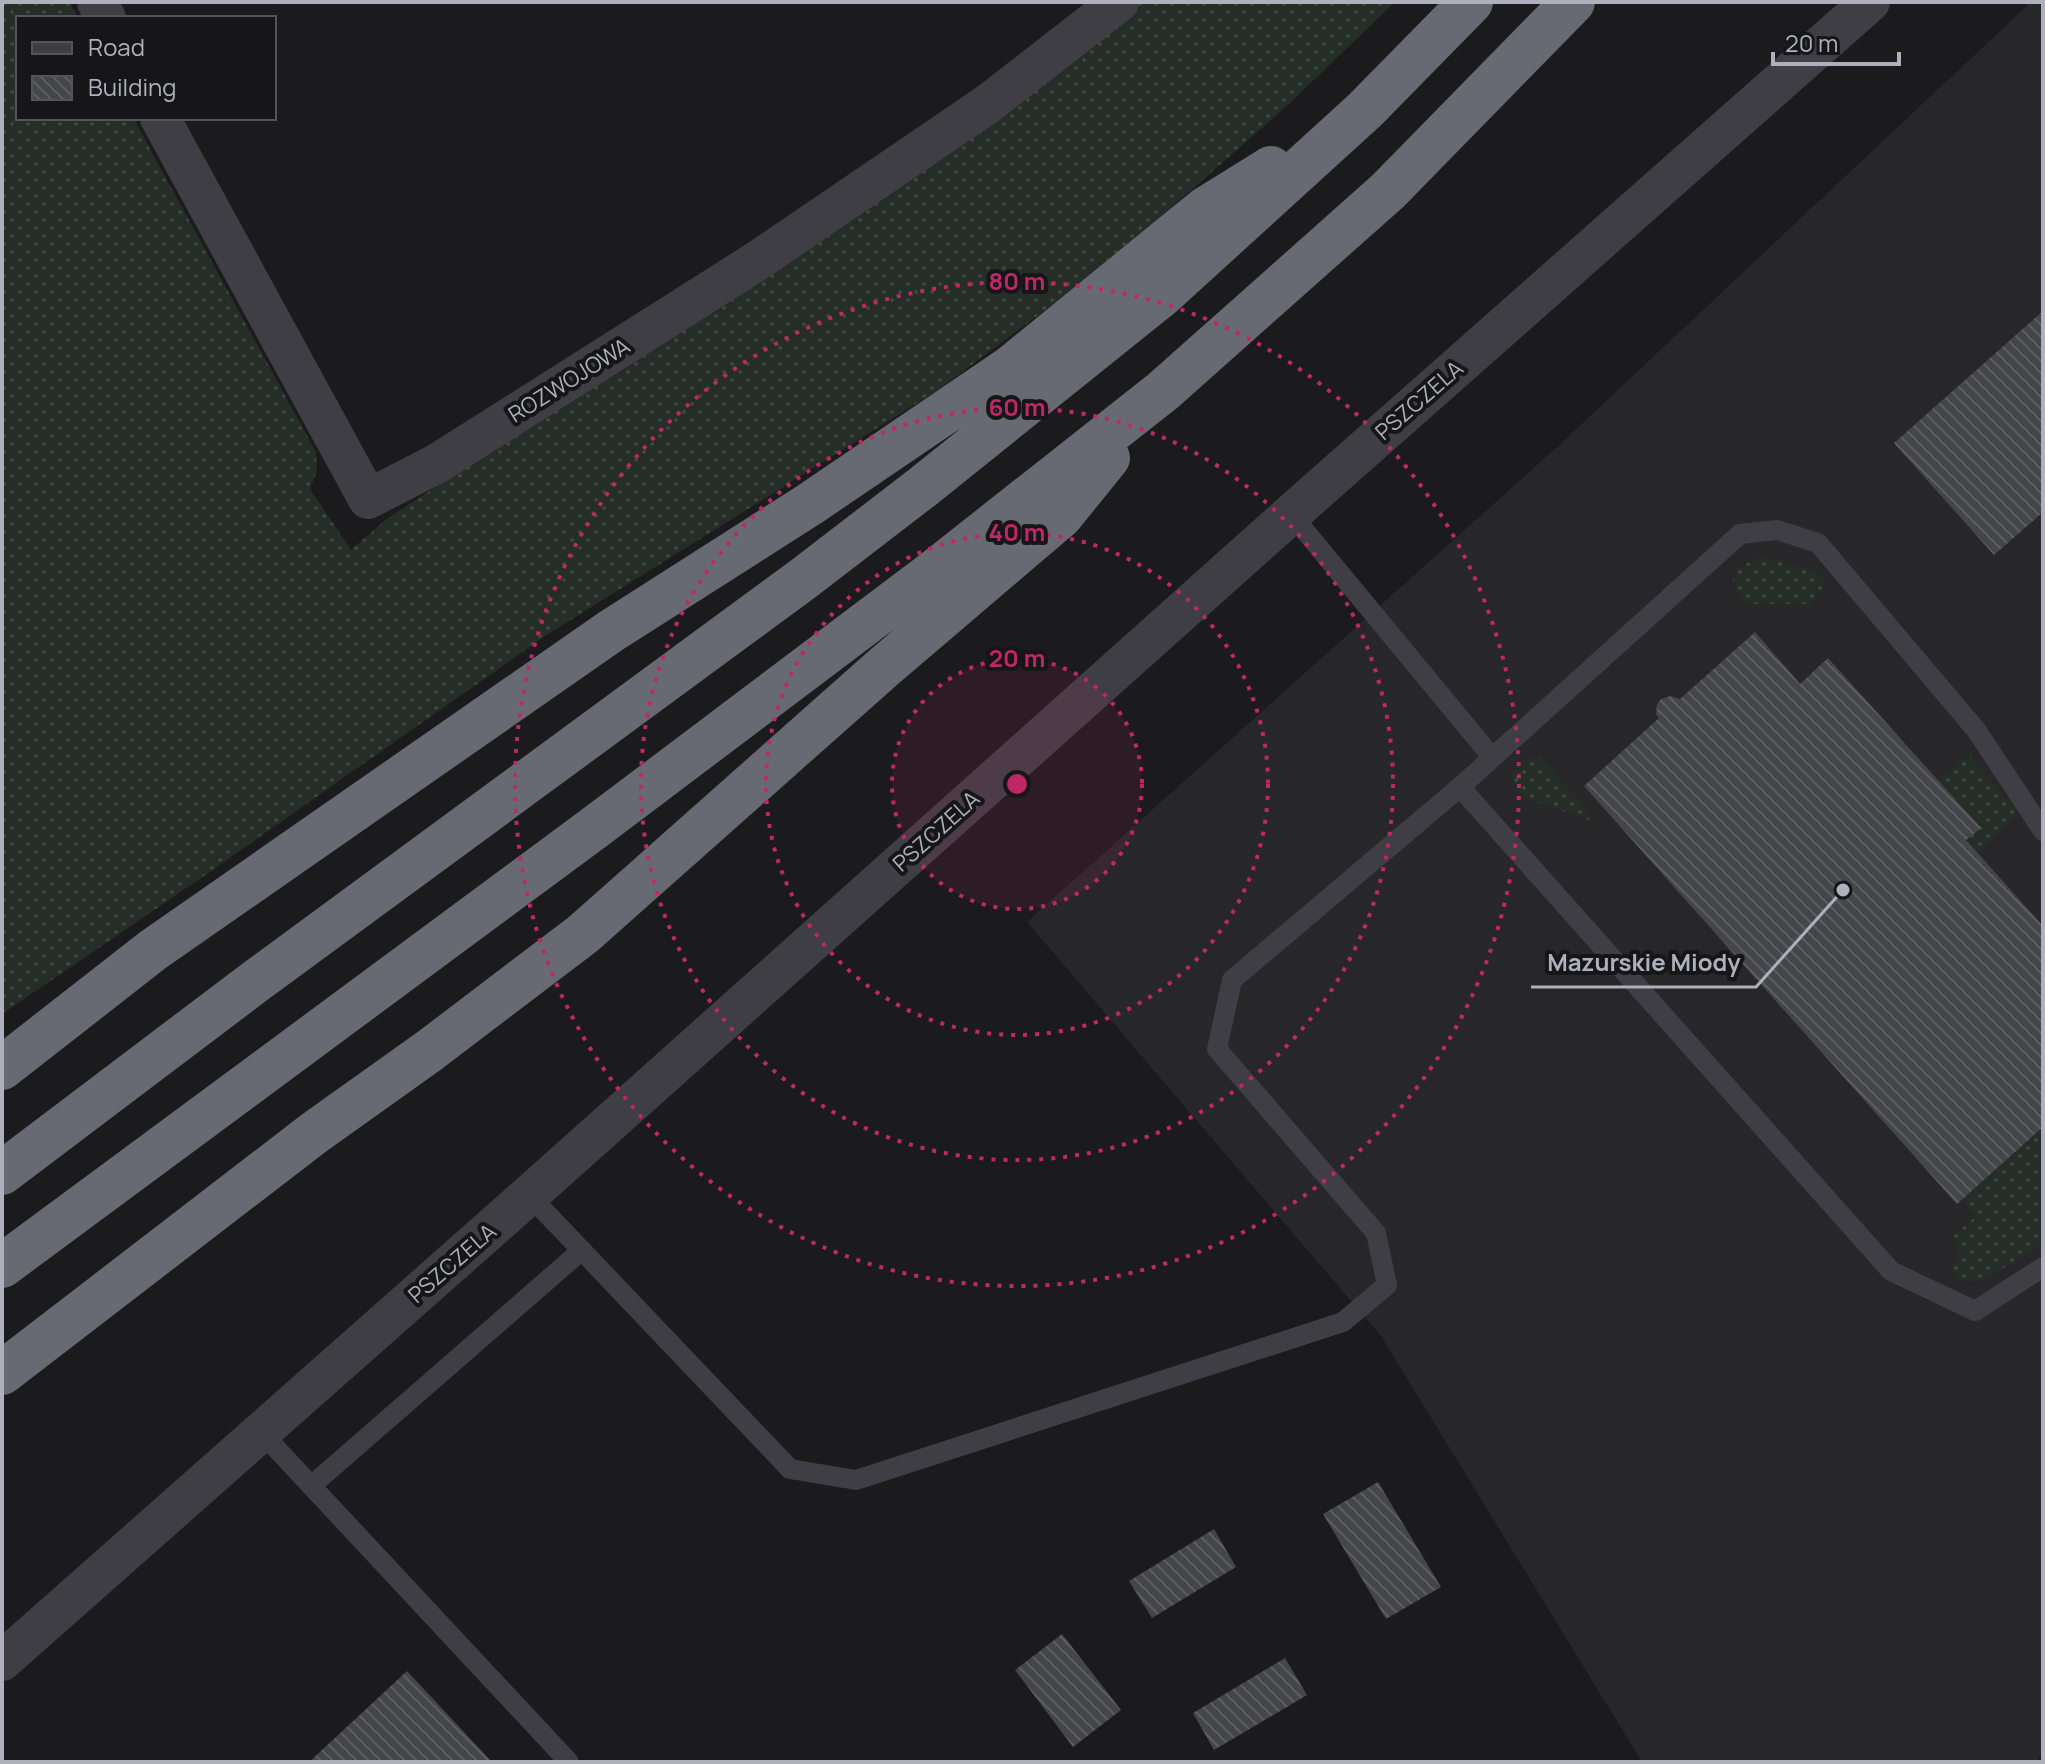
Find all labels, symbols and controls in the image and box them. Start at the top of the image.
legend [16,16,276,120]
scale bar [1773,16,1899,66]
text: 20 m [1785,26,1838,59]
text: Road [88,30,145,63]
text: Building [88,70,176,103]
text: 80 m [989,264,1045,297]
street label: ROZWOJOWA [503,331,635,429]
street label: PSZCZELA [1369,353,1469,447]
text: 60 m [988,390,1046,423]
text: 40 m [989,515,1045,548]
text: 20 m [989,641,1045,674]
centre of rings [1003,770,1031,798]
street label: PSZCZELA [886,784,986,878]
callout: Mazurskie Miody [1531,939,1756,987]
text: Mazurskie Miody [1547,945,1741,978]
street label: PSZCZELA [402,1216,502,1310]

